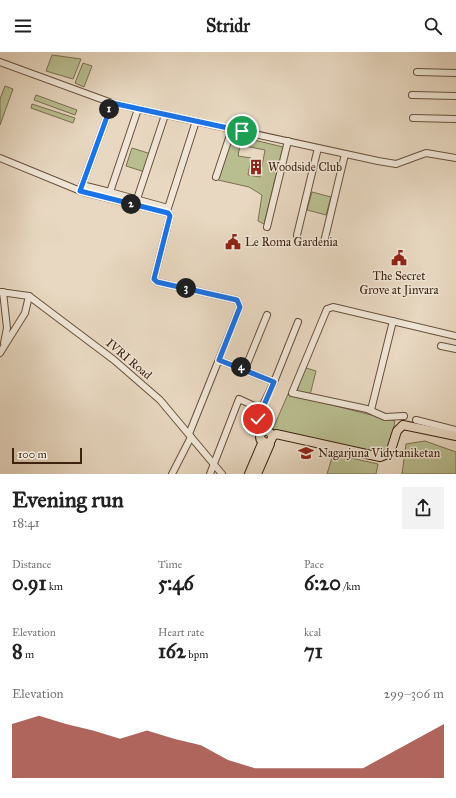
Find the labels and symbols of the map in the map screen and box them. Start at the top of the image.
pin: 1 [99,99,119,119]
pin [225,114,259,148]
building icon: Woodside Club [247,158,265,176]
place label: Woodside Club [268,160,342,174]
pin: 2 [121,194,141,214]
public building icon: Le Roma Gardenia [224,233,242,251]
place label: Le Roma Gardenia [245,235,339,249]
public building icon: The Secret Grove at Jinvara [390,249,408,267]
place label: The Secret Grove at Jinvara [359,269,440,298]
pin: 3 [176,278,196,298]
street label: IVRI Road [103,336,155,382]
pin: 4 [231,357,251,377]
pin [241,402,275,436]
school or university icon: Nagarjuna Vidytaniketan [297,444,315,462]
scale bar [12,446,82,465]
place label: Nagarjuna Vidytaniketan [318,446,441,461]

